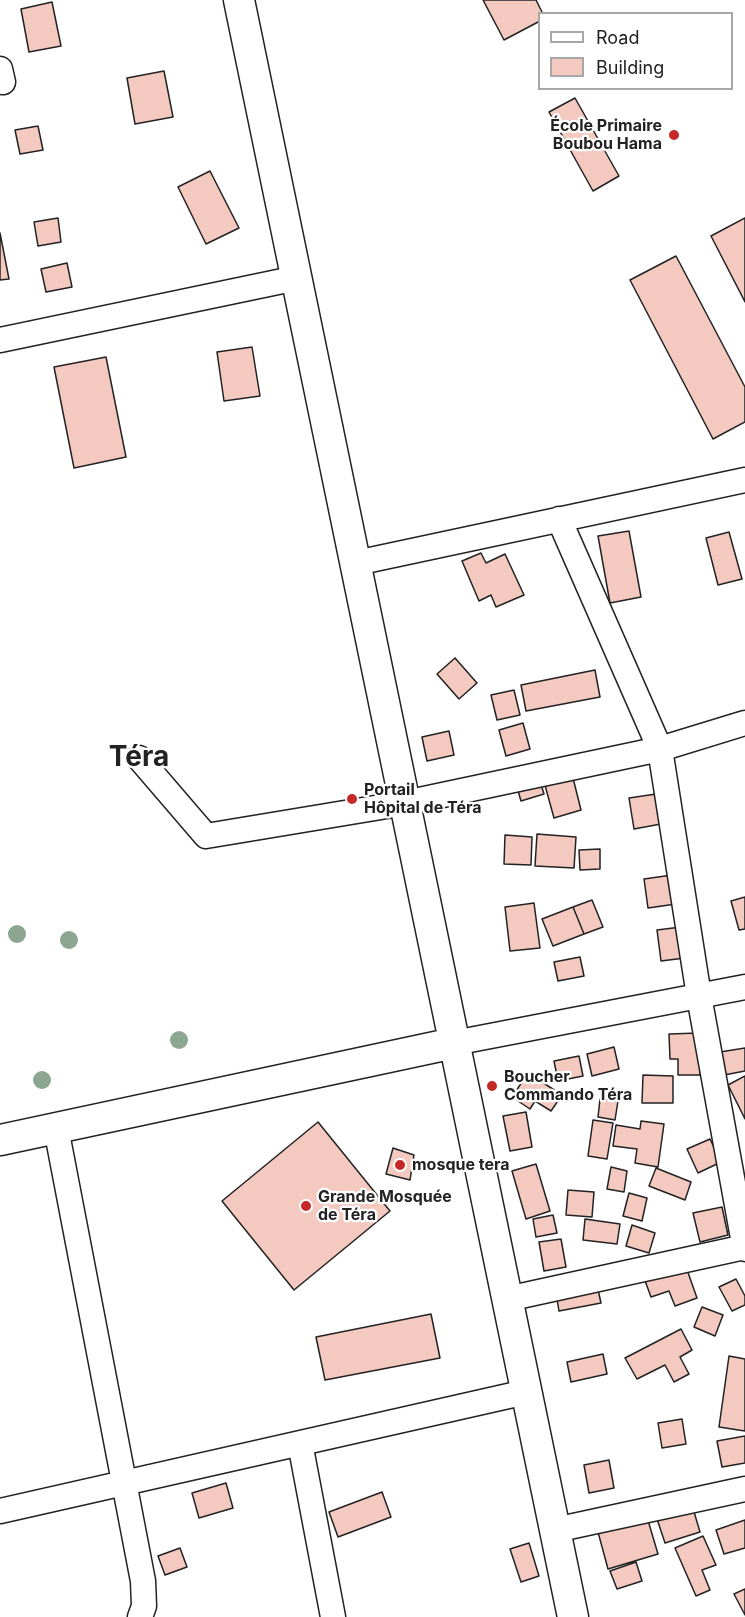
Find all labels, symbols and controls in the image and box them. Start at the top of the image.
legend [538,12,733,90]
text: Road [596,27,639,48]
text: Building [596,57,664,78]
place label: École Primaire Boubou Hama [550,116,662,154]
marker: École Primaire Boubou Hama [667,128,681,142]
district label: Téra [109,741,169,775]
place label: Portail Hôpital de Téra [364,780,481,818]
marker: Portail Hôpital de Téra [345,792,359,806]
place label: Boucher Commando Téra [504,1067,632,1105]
marker: Boucher Commando Téra [485,1079,499,1093]
place label: mosque tera [412,1155,510,1175]
marker: mosque tera [393,1158,407,1172]
place label: Grande Mosquée de Téra [318,1187,452,1225]
marker: Grande Mosquée de Téra [299,1199,313,1213]

